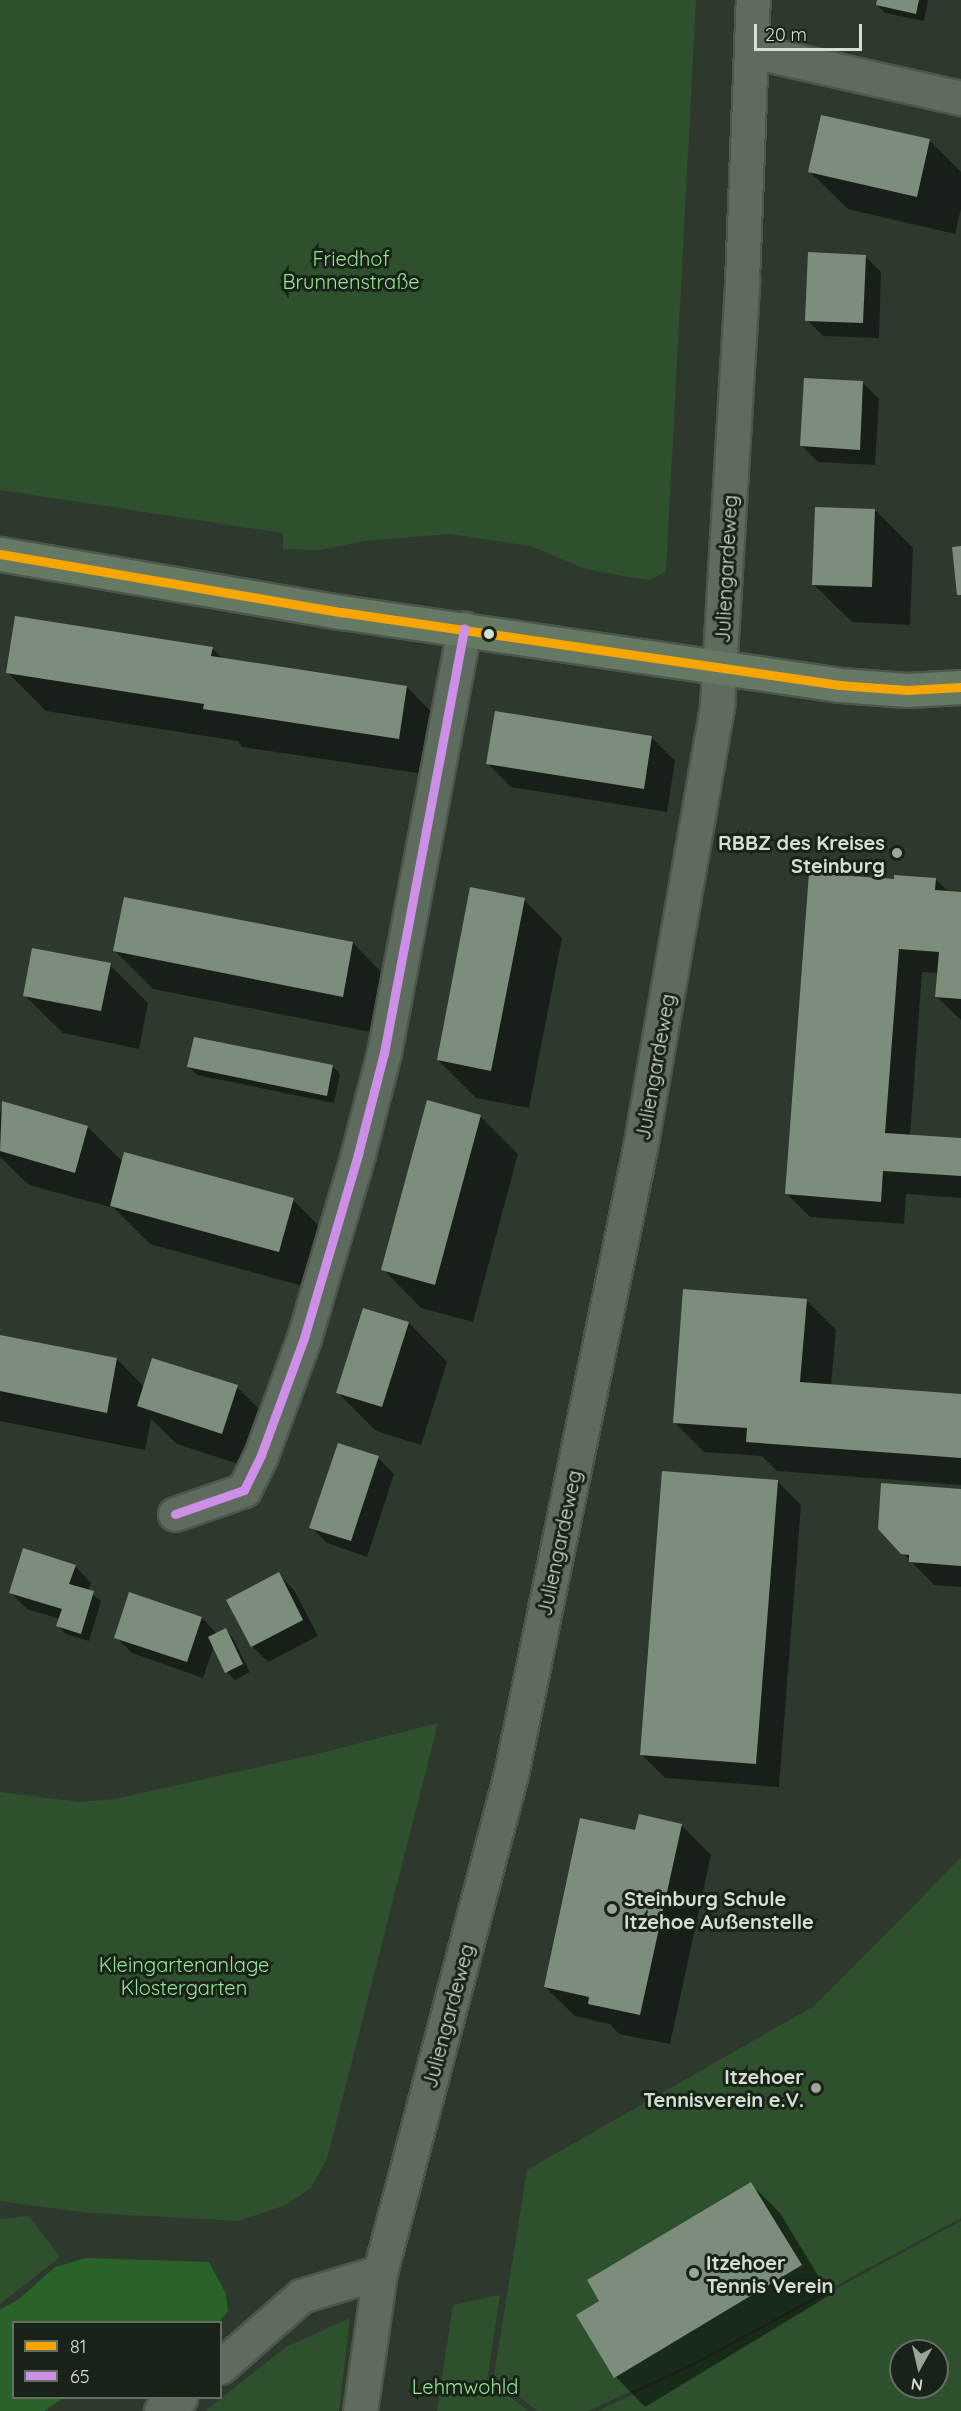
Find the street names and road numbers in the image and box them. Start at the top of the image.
street label: Juliengardeweg [710,494,742,644]
street label: Juliengardeweg [630,992,680,1142]
street label: Juliengardeweg [532,1468,586,1618]
street label: Juliengardeweg [417,1941,479,2091]

